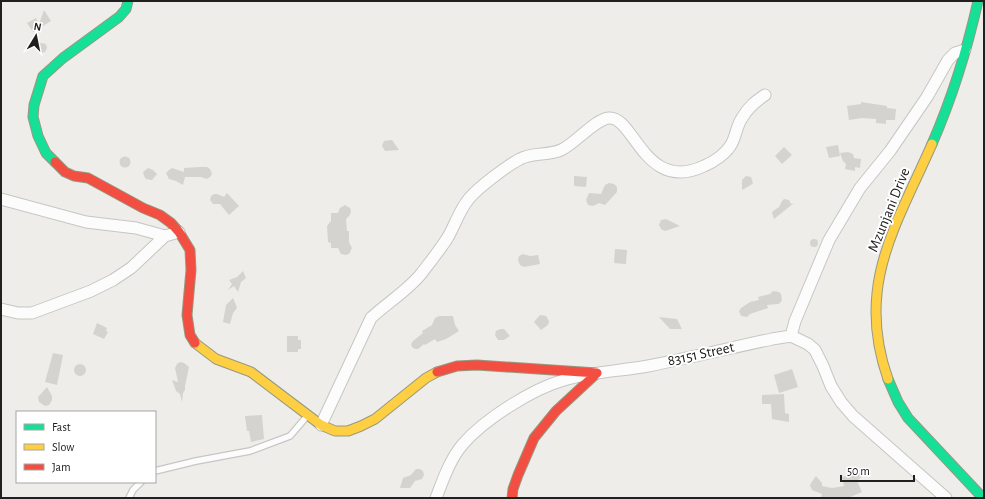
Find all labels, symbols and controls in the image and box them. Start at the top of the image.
north arrow [16,16,56,56]
text: N [33,21,42,33]
street label: Mzunjani Drive [865,166,913,254]
street label: 83151 Street [666,340,736,368]
legend [16,411,156,483]
text: Fast [52,421,71,433]
text: Slow [52,441,74,453]
scale bar [841,457,914,483]
text: Jam [52,461,71,473]
text: 50 m [847,465,870,477]

